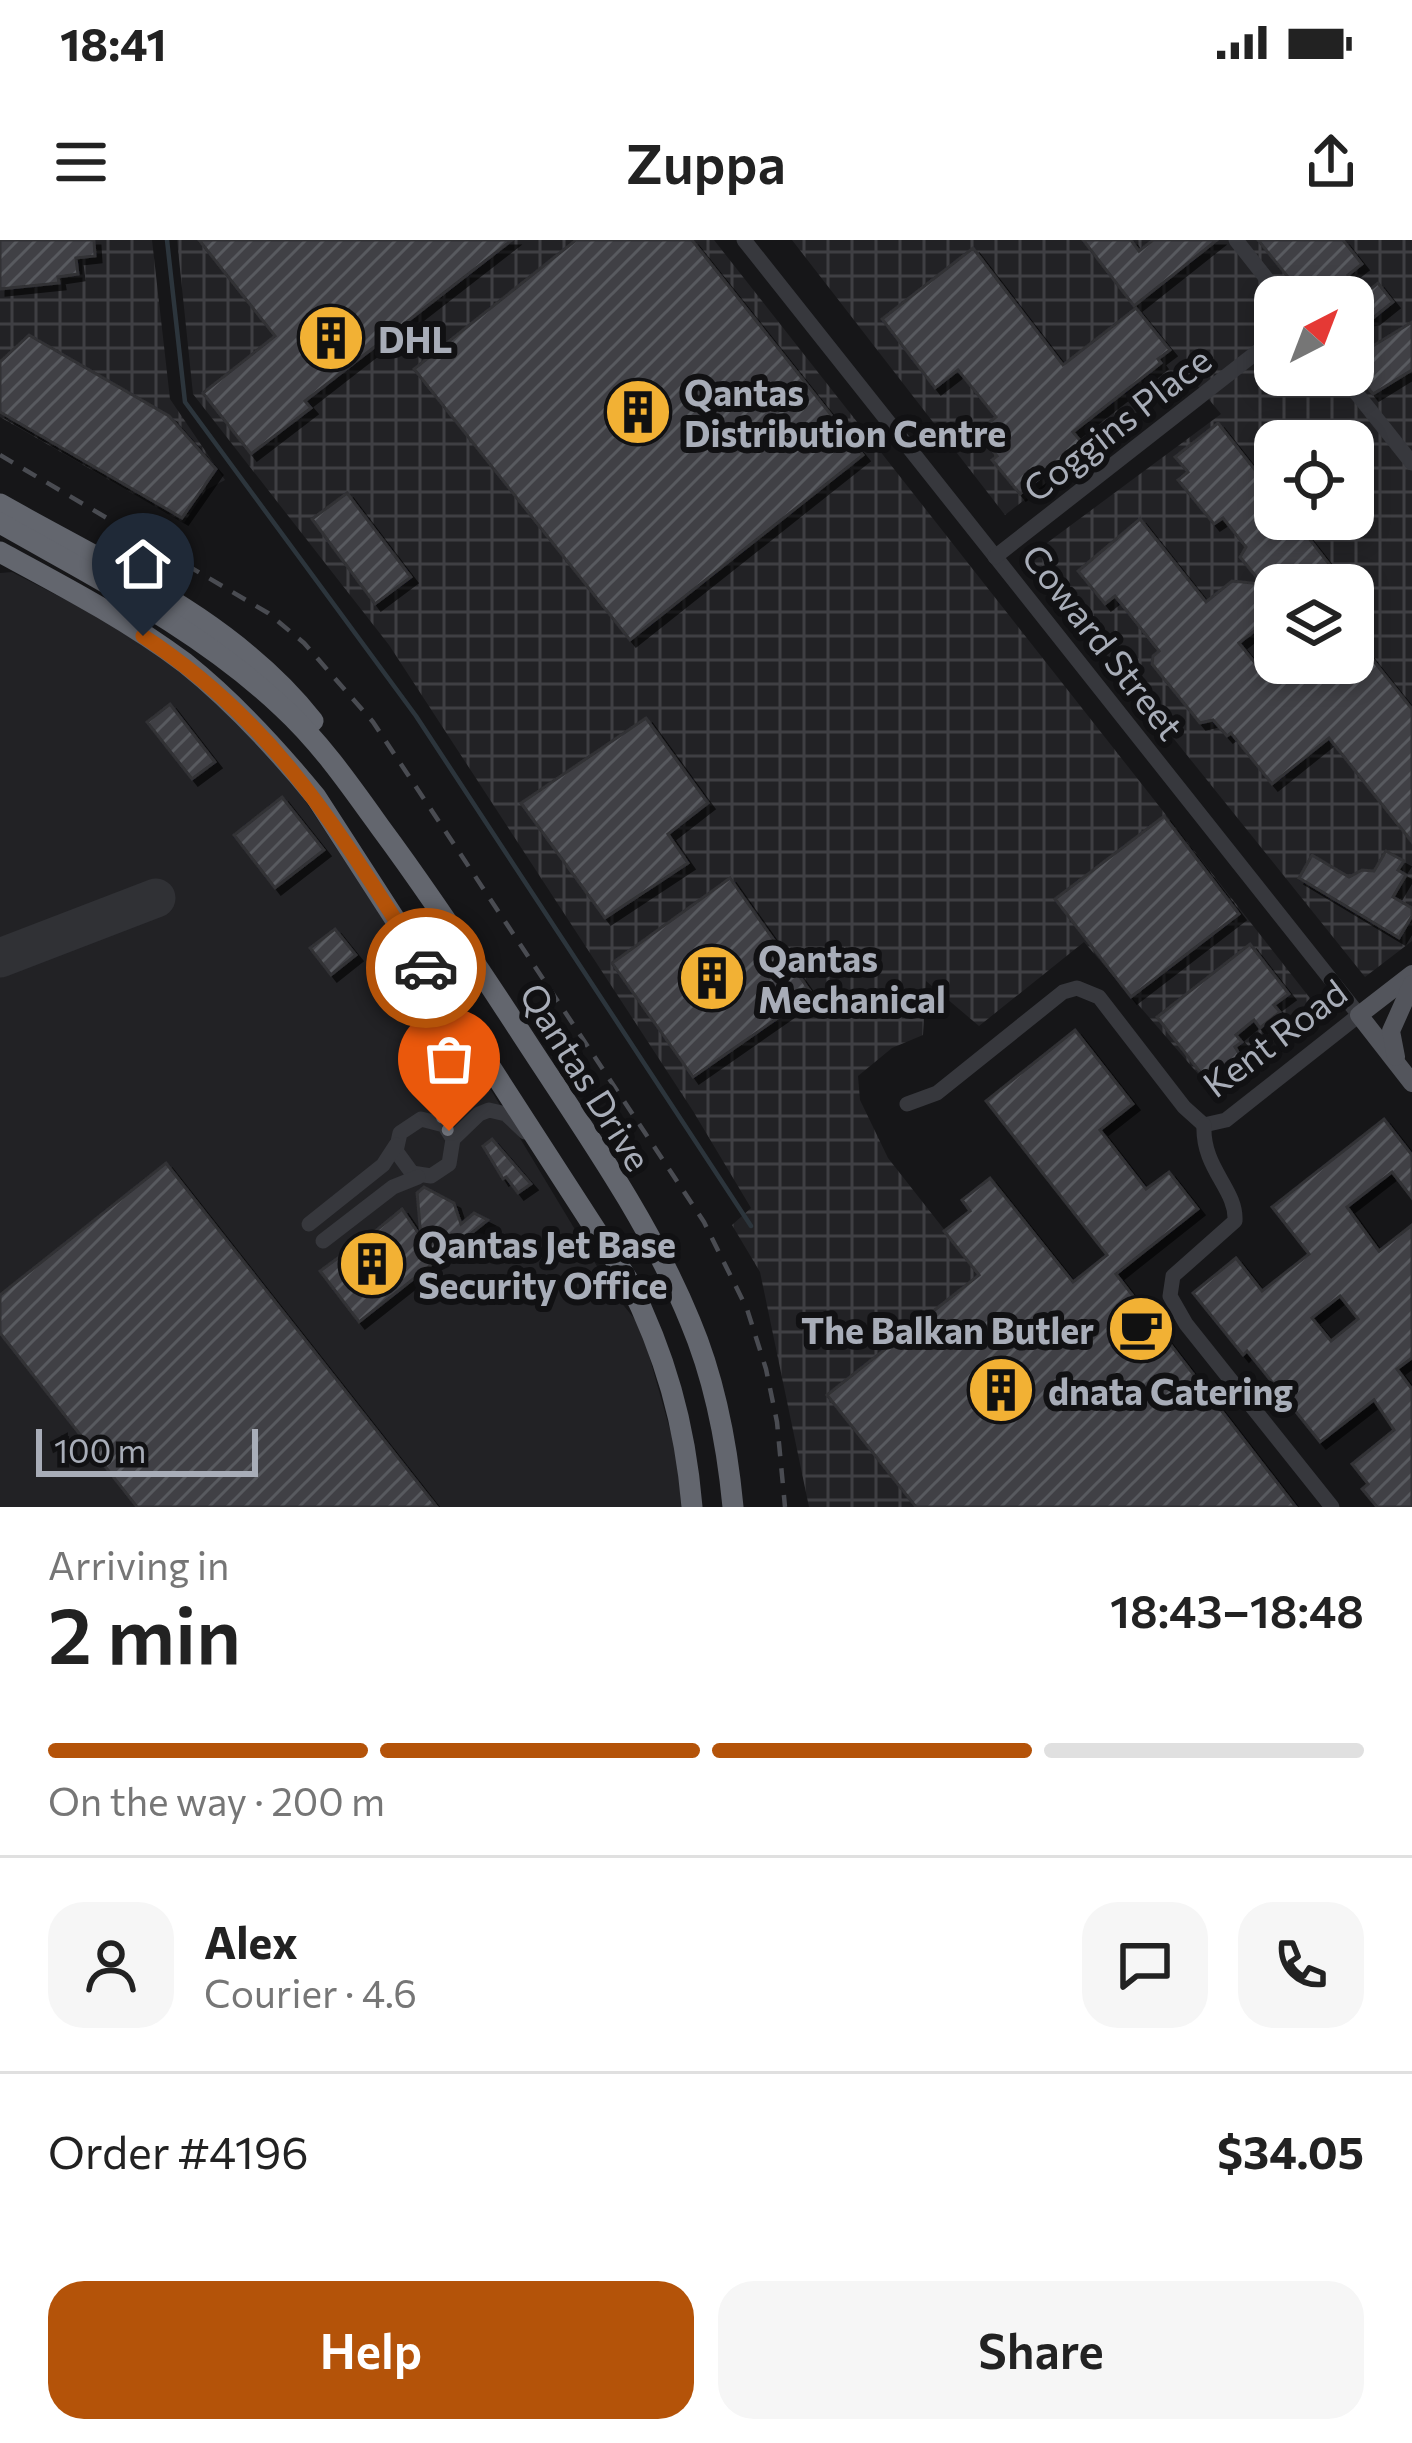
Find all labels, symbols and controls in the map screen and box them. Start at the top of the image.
text: 18:41 [60,15,167,70]
icon: menu [48,129,114,195]
text: Zuppa [626,129,786,195]
icon: share [1298,129,1364,195]
north arrow [1254,276,1374,396]
map controls [1254,276,1374,684]
building icon: DHL [296,303,366,373]
place label: DHL [378,316,452,360]
street label: Coggins Place [1014,336,1218,510]
place label: Qantas Distribution Centre [684,369,1006,454]
building icon: Qantas Distribution Centre [603,377,673,447]
button: locate [1254,420,1374,540]
pin [92,513,194,636]
icon: home [110,531,176,597]
street label: Coward Street [1014,534,1194,748]
button: layers [1254,564,1374,684]
courier [366,908,486,1028]
icon: car [393,935,459,1001]
place label: Qantas Mechanical [758,935,946,1020]
building icon: Qantas Mechanical [677,943,747,1013]
street label: Kent Road [1194,969,1354,1105]
street label: Qantas Drive [512,974,662,1178]
pin [398,1008,500,1131]
icon: bag [416,1026,482,1092]
place label: Qantas Jet Base Security Office [418,1221,676,1306]
building icon: Qantas Jet Base Security Office [337,1229,407,1299]
cafe icon: The Balkan Butler [1106,1294,1176,1364]
place label: The Balkan Butler [801,1307,1094,1351]
building icon: dnata Catering [966,1355,1036,1425]
place label: dnata Catering [1048,1368,1293,1412]
scale bar [36,1423,258,1476]
text: 100 m [54,1429,146,1470]
text: Arriving in [48,1540,229,1588]
text: 18:43–18:48 [1110,1582,1364,1637]
text: 2 min [48,1585,241,1680]
text: On the way · 200 m [48,1776,385,1824]
button: person [48,1902,174,2028]
button: chat [1082,1902,1208,2028]
button: phone [1238,1902,1364,2028]
text: Alex [204,1913,298,1968]
text: Courier · 4.6 [204,1968,417,2016]
text: Order #4196 [48,2123,309,2178]
text: $34.05 [1217,2123,1364,2178]
button: Help [48,2281,694,2419]
button: Share [718,2281,1364,2419]

